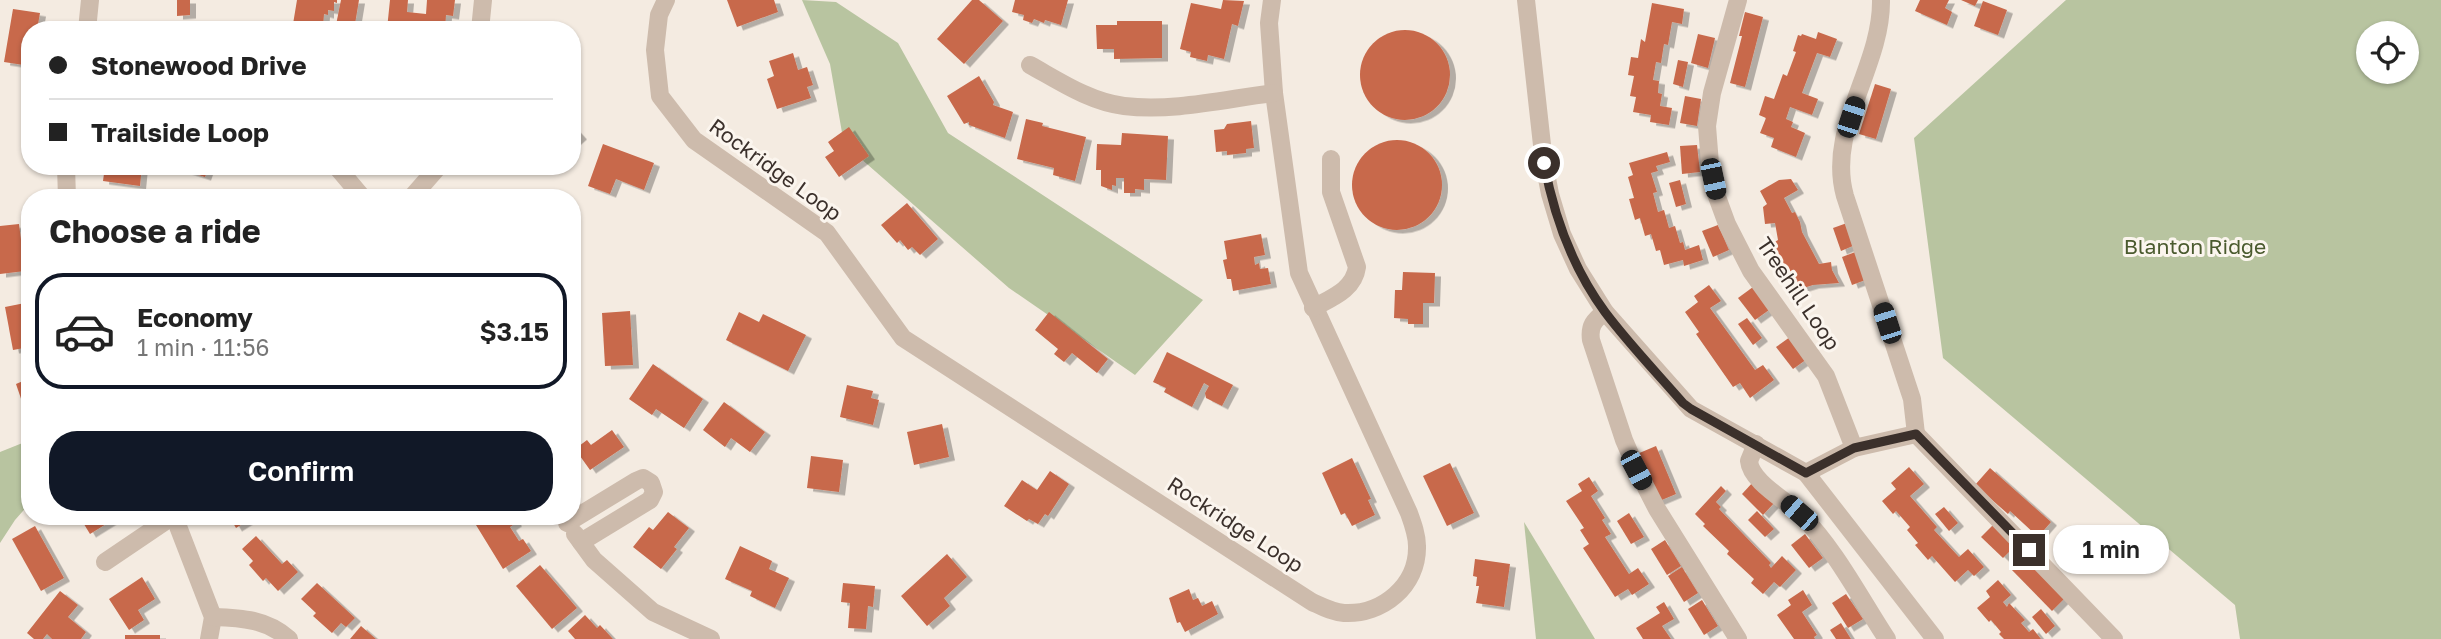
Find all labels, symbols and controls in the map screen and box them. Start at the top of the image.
map controls [2356,21,2419,84]
button: locate [2356,21,2419,84]
text: Stonewood Drive [91,50,307,81]
car [1835,94,1868,140]
street label: Rockridge Loop [704,113,847,226]
text: Trailside Loop [91,117,269,148]
route start [1528,147,1560,179]
car [1699,156,1728,202]
text: Choose a ride [49,212,261,250]
street label: Treehill Loop [1752,232,1846,355]
park label: Blanton Ridge [2124,233,2266,259]
icon: car [53,300,116,363]
car [1871,300,1904,346]
text: Economy [137,302,253,333]
text: $3.15 [479,316,549,347]
text: 1 min · 11:56 [137,333,269,361]
button: Confirm [49,431,553,511]
car [1617,447,1656,493]
street label: Rockridge Loop [1163,471,1308,578]
car [1777,491,1822,535]
callout: 1 min [2054,526,2169,574]
route end [2013,534,2045,566]
text: 1 min [2082,535,2140,563]

